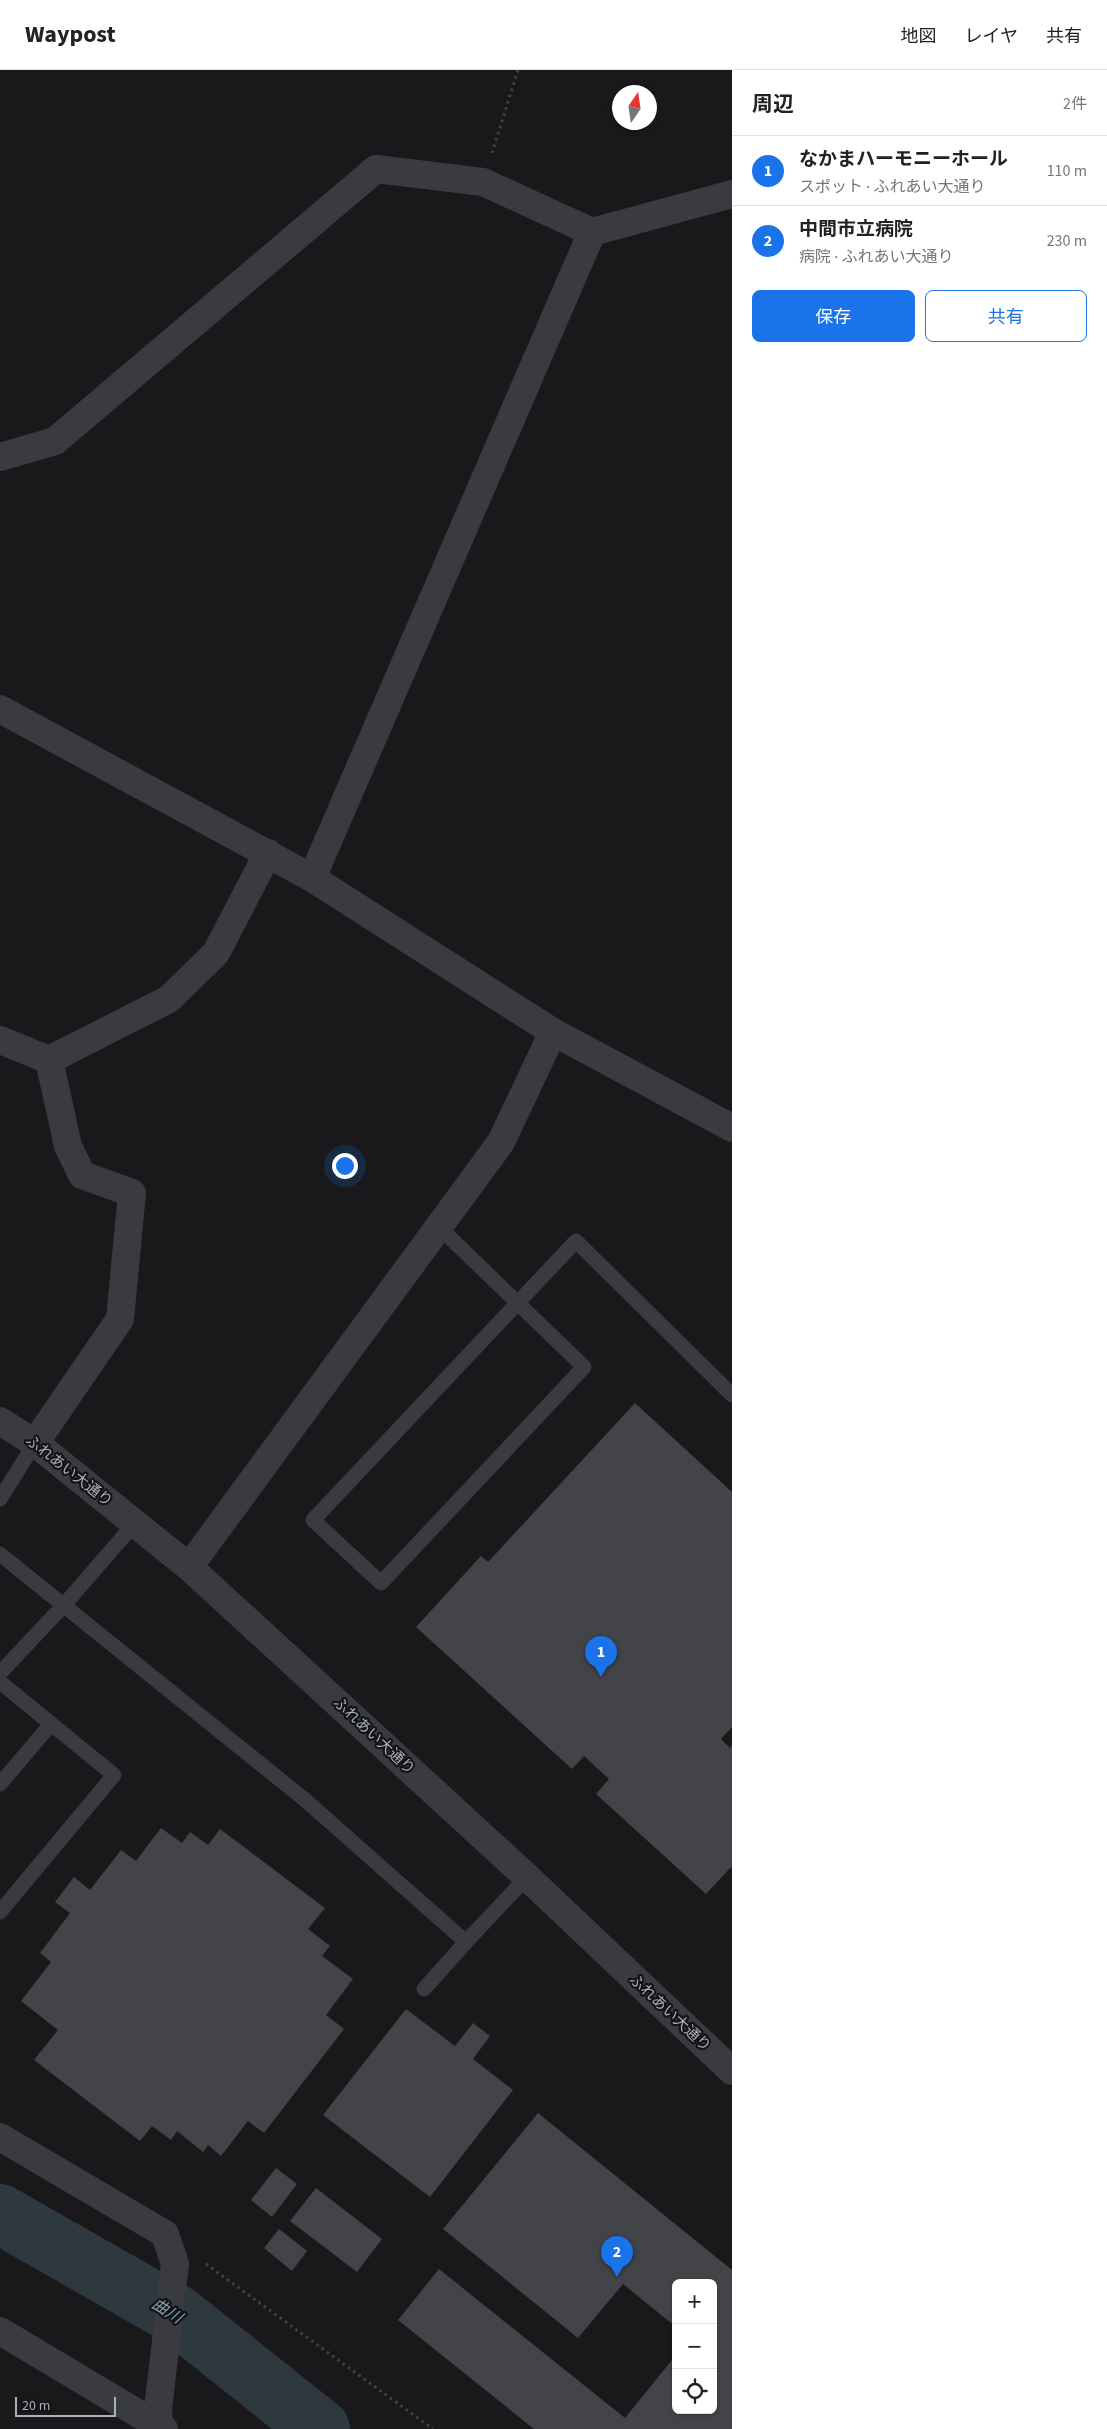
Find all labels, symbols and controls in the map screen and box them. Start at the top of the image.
text: Waypost [25,17,116,52]
text: 地図 [901,24,937,49]
text: レイヤ [965,24,1018,49]
text: 共有 [1046,24,1082,49]
north arrow [612,85,657,130]
text: 周辺 [752,89,794,119]
text: 2件 [1063,93,1087,115]
text: なかまハーモニーホール [799,146,1008,173]
text: 1 [764,160,772,182]
text: 110 m [1047,160,1087,182]
text: スポット · ふれあい大通り [799,176,985,198]
text: 中間市立病院 [799,216,913,243]
text: 2 [764,230,772,252]
text: 230 m [1047,230,1087,252]
text: 病院 · ふれあい大通り [799,246,953,268]
button: 保存 [752,290,915,342]
button: 共有 [925,290,1087,342]
your location [332,1153,358,1179]
street label: ふれあい大通り [21,1430,117,1512]
pin: 1 [585,1636,617,1677]
street label: ふれあい大通り [328,1693,420,1779]
street label: ふれあい大通り [624,1970,716,2056]
pin: 2 [601,2236,633,2277]
map controls [672,2279,717,2414]
button: + [672,2279,717,2324]
water label: 曲川 [148,2293,188,2330]
button: − [672,2324,717,2369]
button: locate [672,2369,717,2414]
scale bar [15,2394,116,2417]
text: 20 m [22,2396,50,2416]

